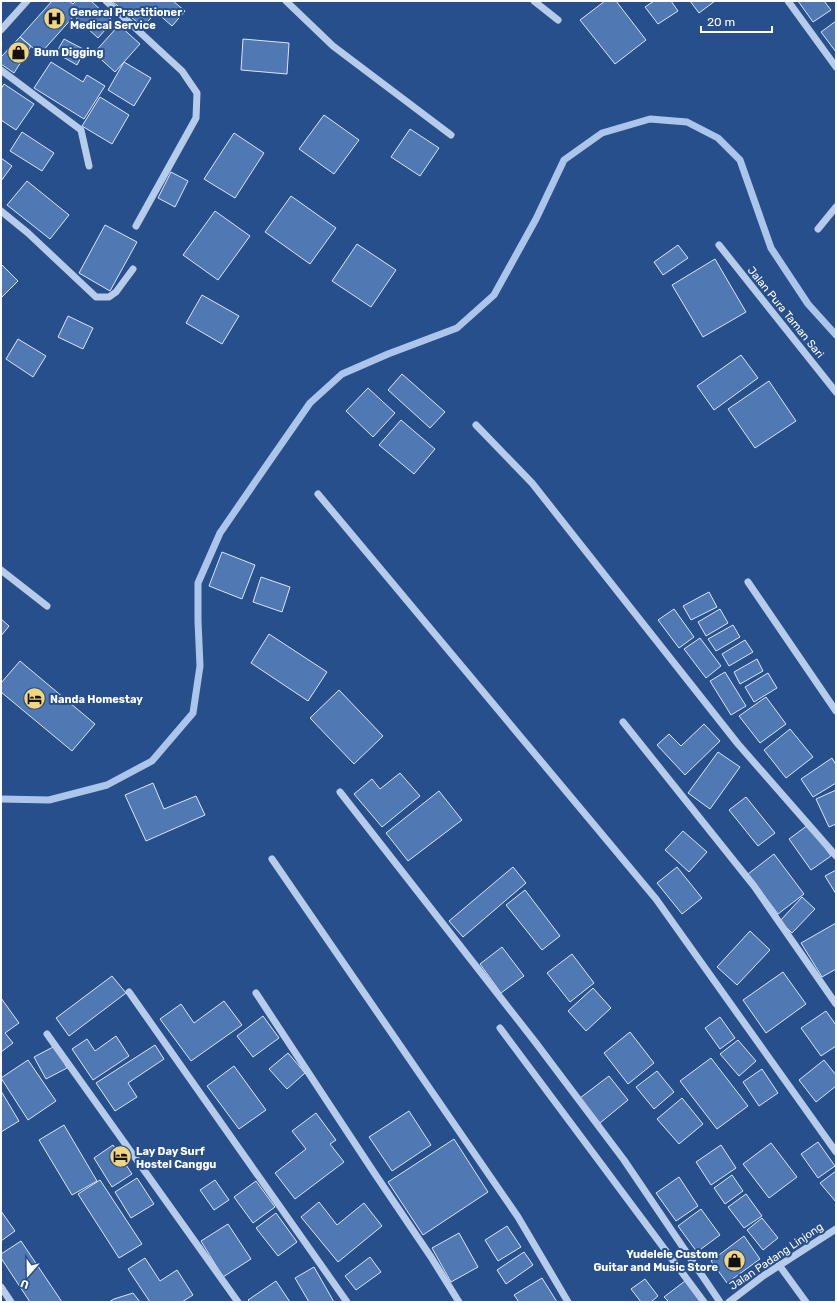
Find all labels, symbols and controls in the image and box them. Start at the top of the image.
hospital icon: General Practitioner Medical Service [41,5,67,31]
place label: General Practitioner Medical Service [70,6,182,32]
scale bar [701,8,772,34]
text: 20 m [707,15,735,29]
shop icon: Bum Digging [5,39,31,65]
place label: Bum Digging [34,46,103,59]
street label: Jalan Pura Taman Sari [745,264,826,361]
hotel icon: Nanda Homestay [21,686,47,712]
place label: Nanda Homestay [50,693,143,706]
hotel icon: Lay Day Surf Hostel Canggu [108,1144,134,1170]
place label: Lay Day Surf Hostel Canggu [136,1145,216,1171]
street label: Jalan Padang Linjong [727,1220,826,1293]
shop icon: Yudelele Custom Guitar and Music Store [721,1247,747,1273]
place label: Yudelele Custom Guitar and Music Store [593,1248,718,1274]
north arrow [8,1255,48,1295]
text: U [19,1276,31,1291]

